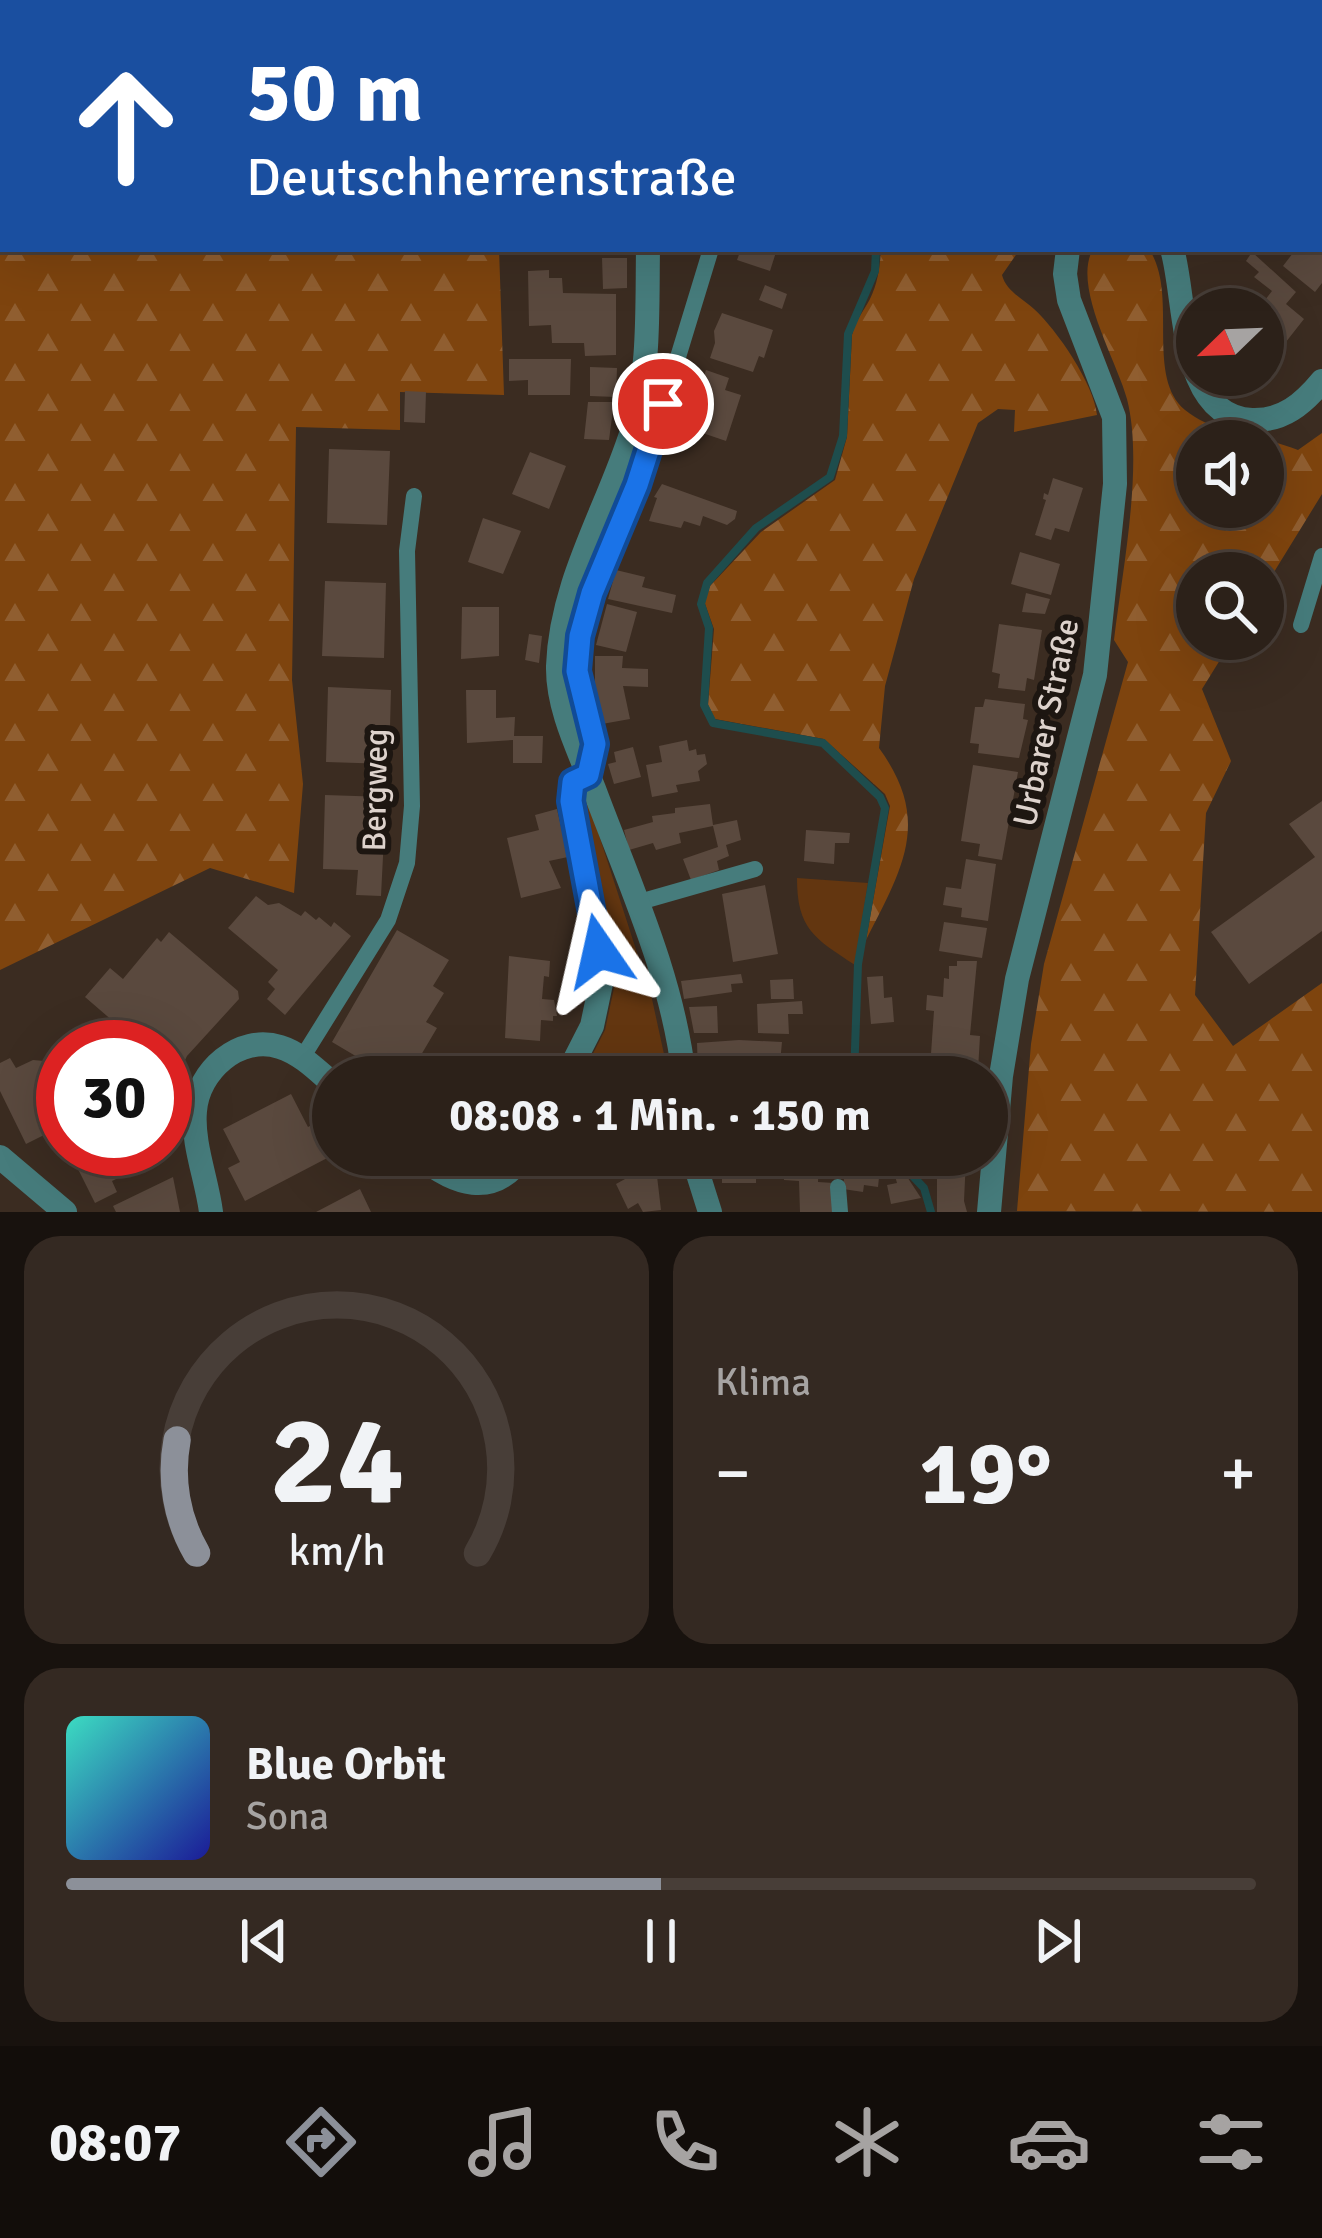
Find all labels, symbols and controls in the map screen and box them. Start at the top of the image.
text: 50 m [246,41,423,145]
icon: ahead [48,48,204,204]
text: Deutschherrenstraße [246,144,737,211]
north arrow [1176,288,1284,396]
map controls [1176,288,1284,660]
pin [612,353,714,455]
icon: arrive [630,371,696,437]
button: sound [1176,420,1284,528]
button: search [1176,552,1284,660]
street label: Urbarer Straße [1004,615,1089,830]
street label: Bergweg [354,728,397,852]
position arrow [536,888,662,1014]
speed limit sign: 30 [36,1020,192,1176]
text: 08:08 · 1 Min. · 150 m [449,1088,871,1143]
text: Klima [715,1358,811,1406]
text: 24 [269,1385,404,1538]
text: 19° [919,1418,1052,1529]
text: − [715,1433,751,1514]
text: + [1220,1433,1256,1514]
text: km/h [288,1525,385,1578]
text: Blue Orbit [246,1737,446,1792]
text: Sona [246,1792,329,1840]
icon: previous [231,1908,297,1974]
icon: pause [628,1908,694,1974]
icon: next [1025,1908,1091,1974]
icon: directions [279,2100,363,2184]
icon: music [461,2100,545,2184]
icon: phone [643,2100,727,2184]
icon: climate [825,2100,909,2184]
icon: car [1007,2100,1091,2184]
icon: filters [1189,2100,1273,2184]
text: 08:07 [49,2109,182,2176]

